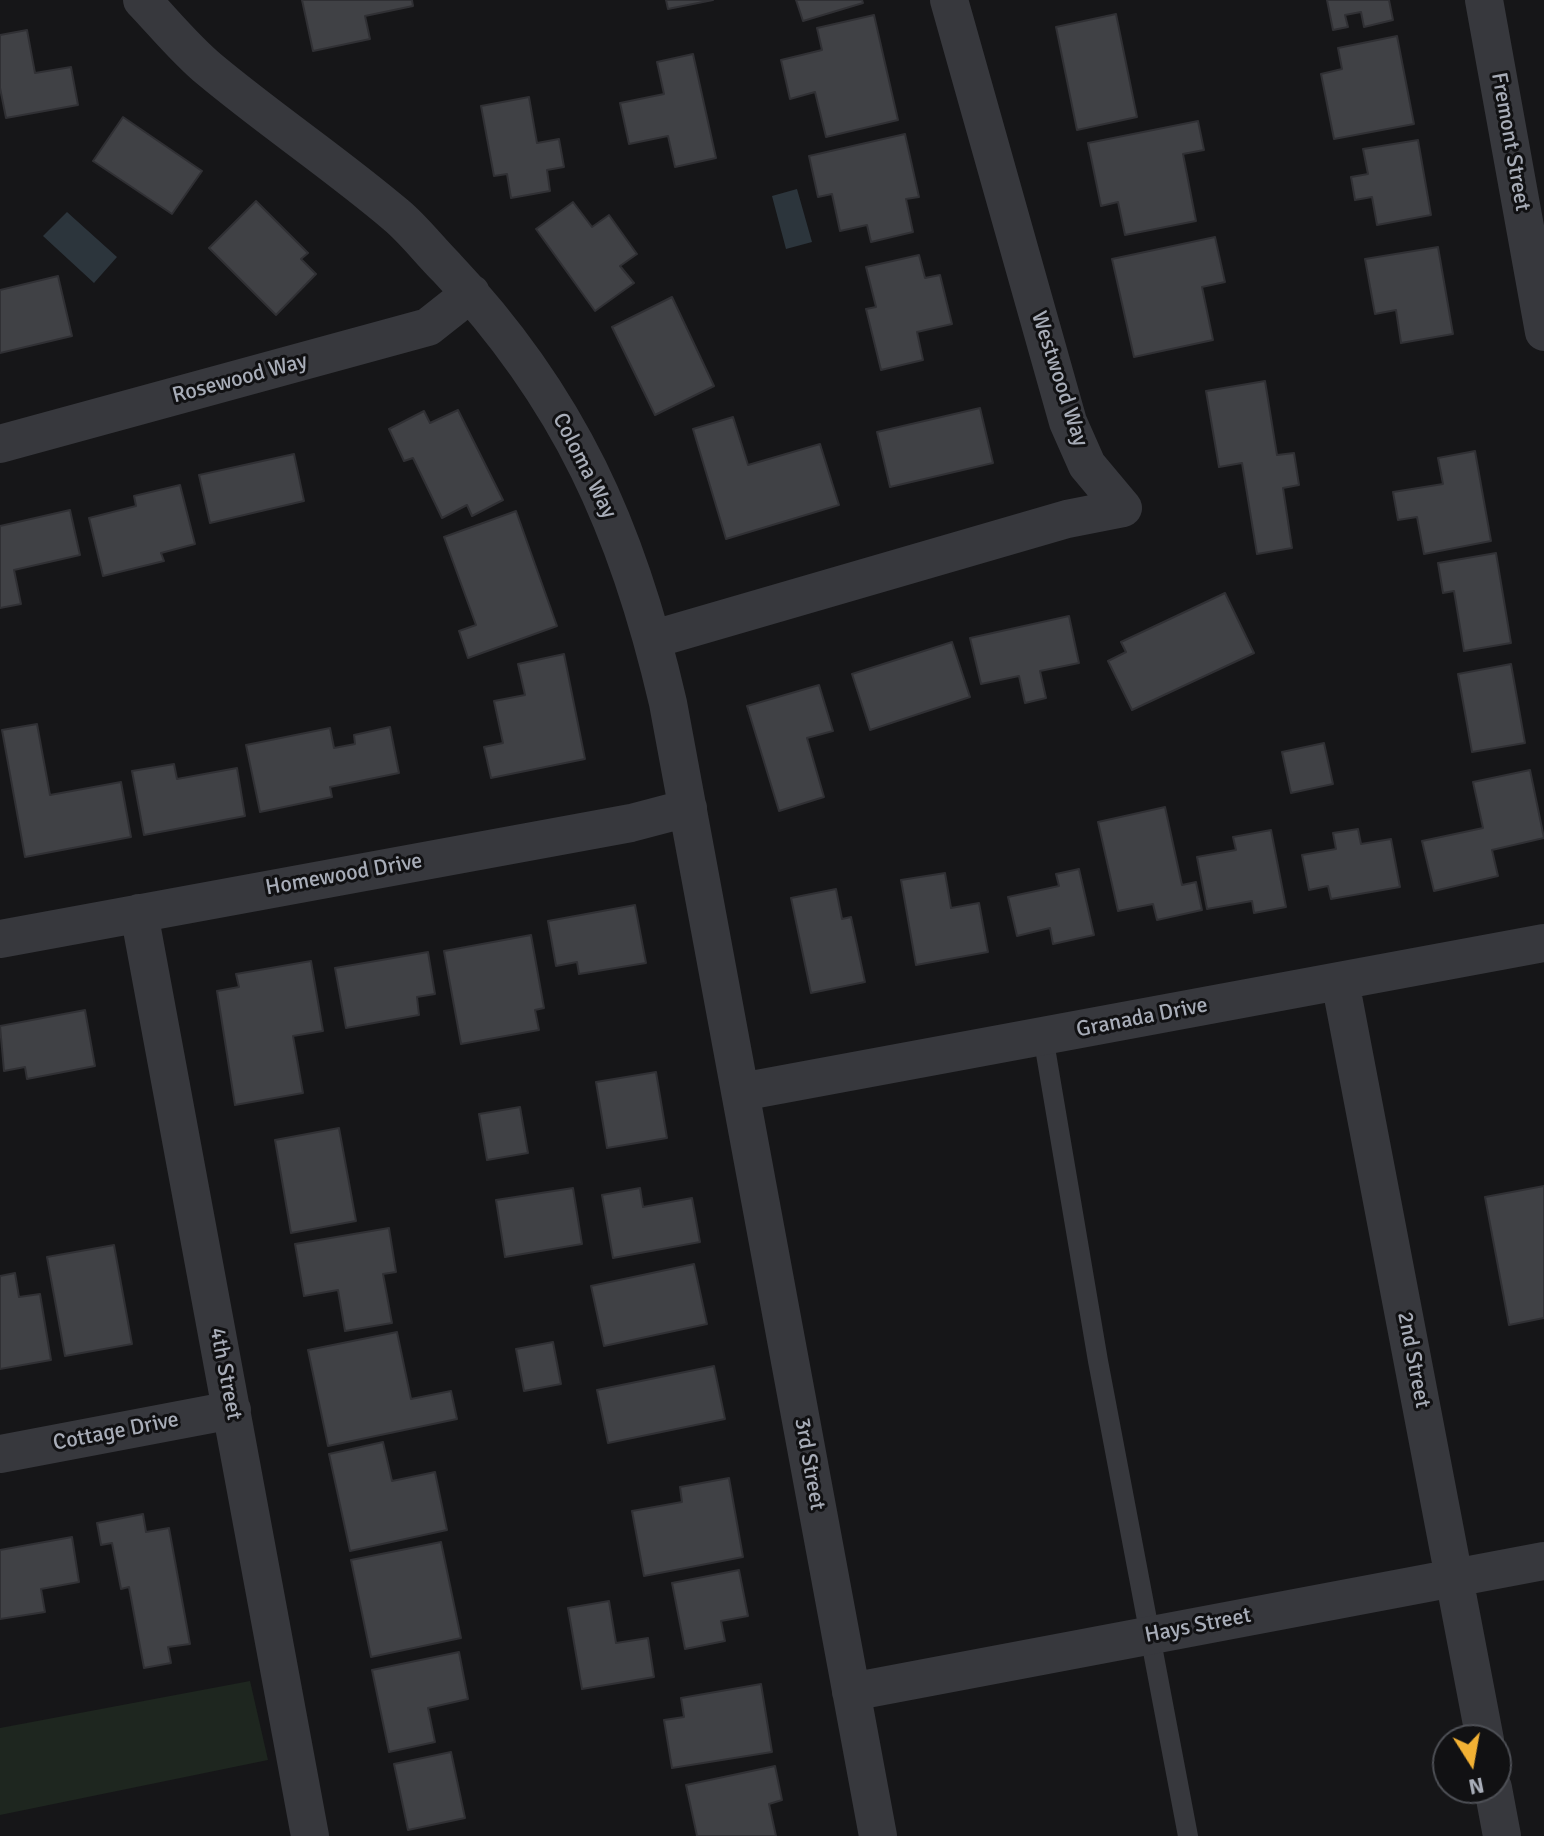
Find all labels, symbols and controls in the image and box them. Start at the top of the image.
street label: Fremont Street [1485,71,1535,213]
street label: Westwood Way [1025,308,1093,450]
street label: Rosewood Way [170,348,310,410]
street label: Coloma Way [546,409,622,523]
street label: Homewood Drive [264,848,424,902]
street label: Granada Drive [1074,992,1210,1044]
street label: 2nd Street [1391,1310,1435,1410]
street label: 4th Street [203,1325,247,1423]
street label: Cottage Drive [51,1407,181,1457]
street label: 3rd Street [788,1416,830,1512]
street label: Hays Street [1143,1603,1253,1649]
north arrow [1432,1724,1512,1804]
text: N [1466,1771,1486,1801]

